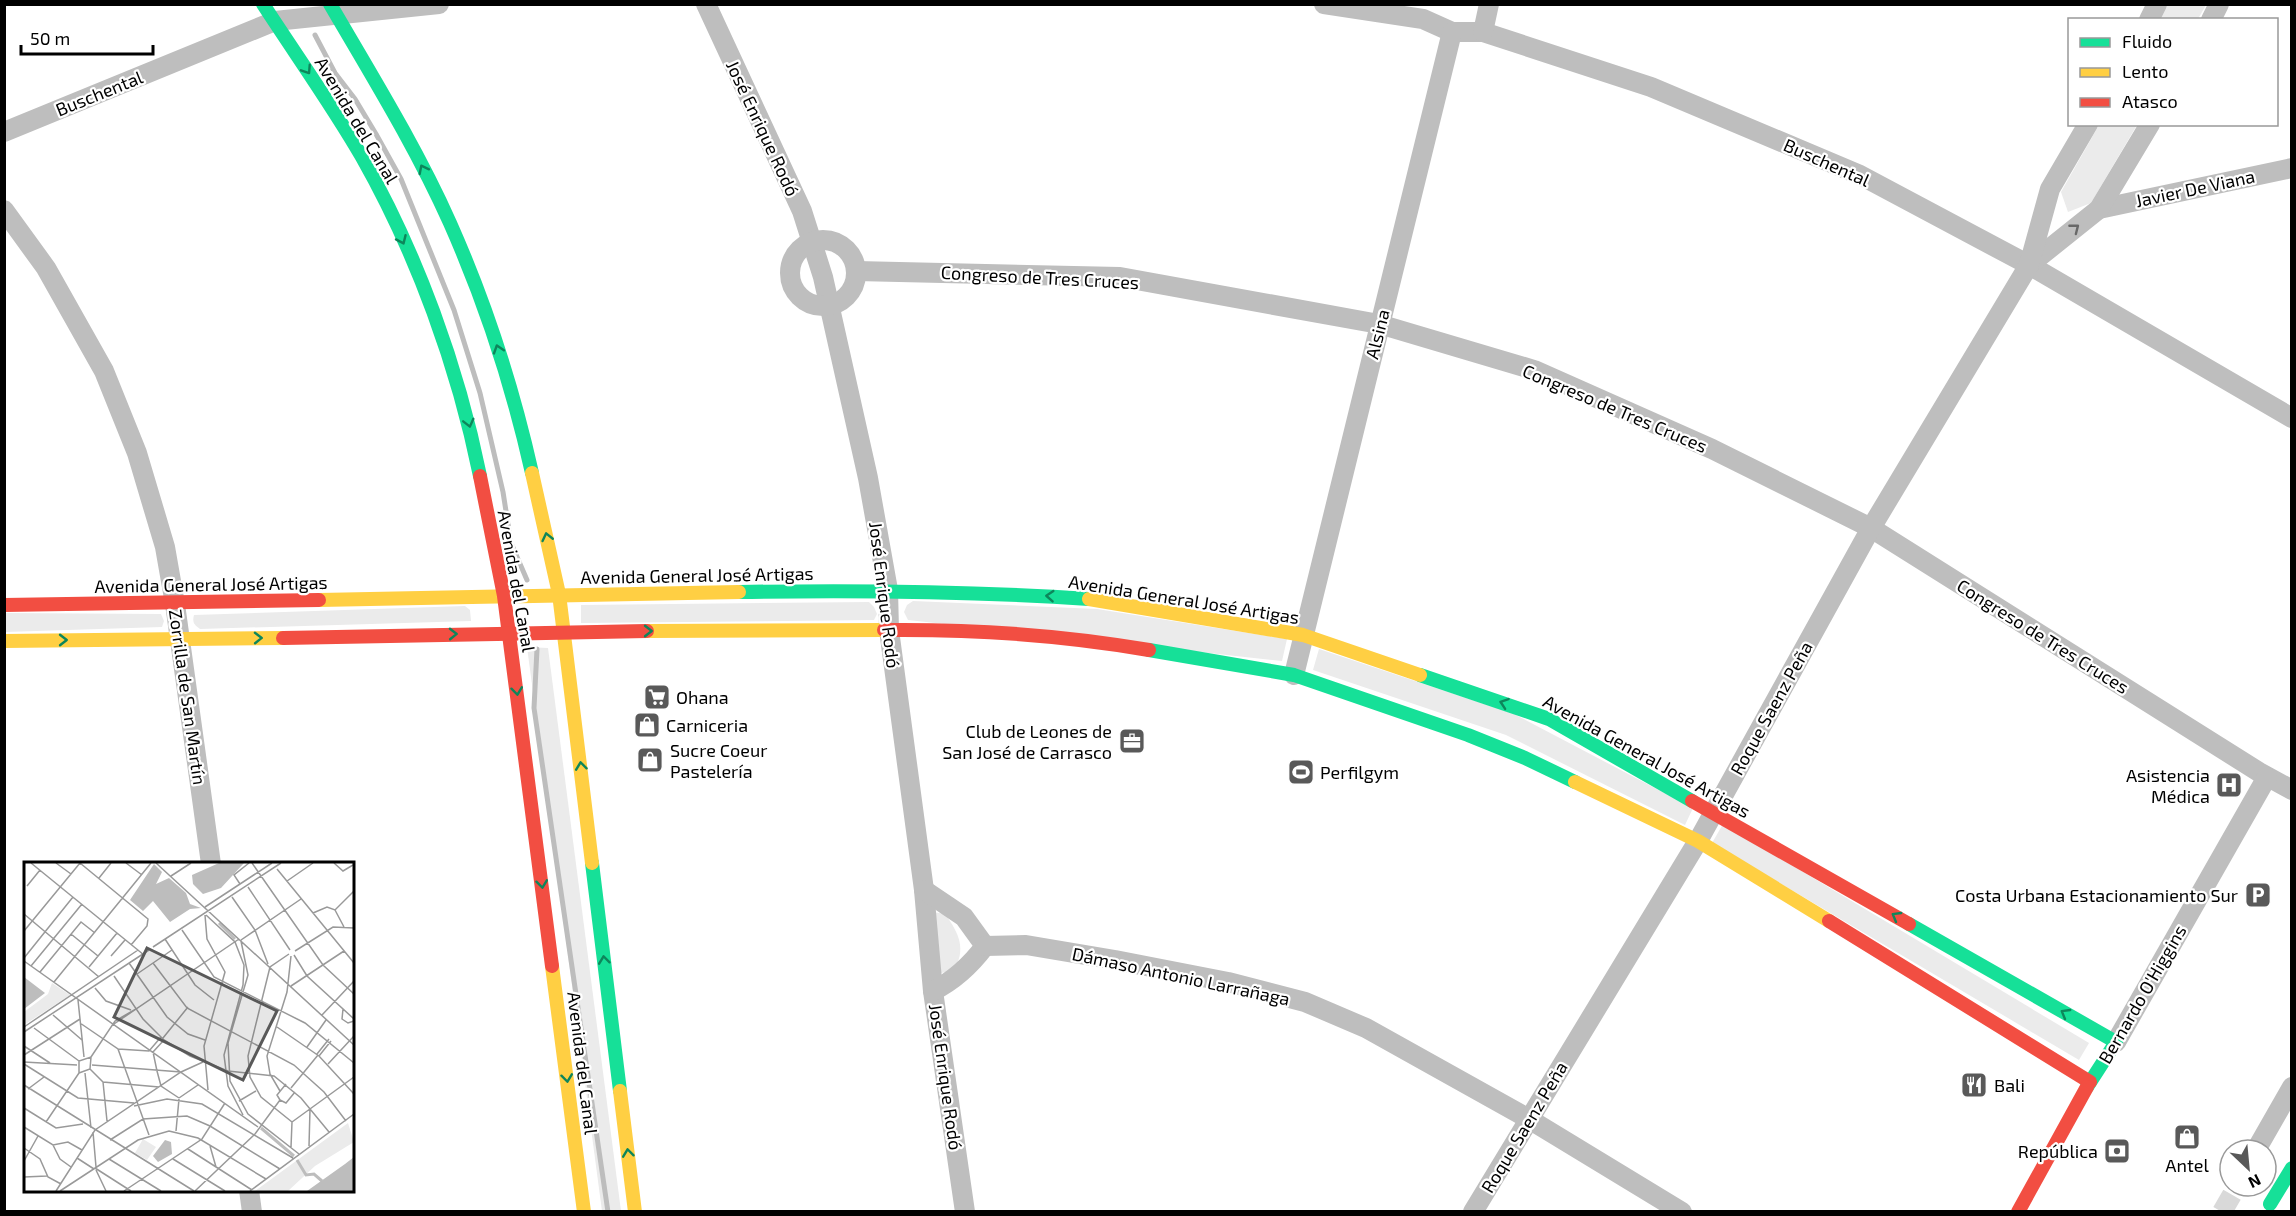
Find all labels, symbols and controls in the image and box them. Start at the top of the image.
scale bar [21,18,153,56]
legend [2068,18,2278,126]
text: 50 m [30,27,70,49]
text: Fluido [2122,30,2172,52]
street label: Avenida del Canal [311,53,404,188]
street label: José Enrique Rodó [722,57,804,199]
text: Lento [2122,60,2168,82]
one-way arrow [299,64,311,74]
street label: Buschental [52,65,146,120]
text: Atasco [2122,90,2178,112]
street label: Buschental [1780,133,1874,191]
one-way arrow [418,164,430,175]
street label: Javier De Viana [2133,165,2257,211]
one-way arrow [2068,225,2079,236]
one-way arrow [395,233,407,244]
street label: Congreso de Tres Cruces [940,261,1140,293]
street label: Alsina [1360,307,1394,361]
one-way arrow [493,344,505,355]
street label: Congreso de Tres Cruces [1519,359,1711,457]
one-way arrow [461,418,474,428]
street label: Avenida del Canal [494,508,540,654]
street label: José Enrique Rodó [865,521,905,669]
one-way arrow [541,532,554,542]
street label: Avenida General José Artigas [580,562,814,588]
street label: Avenida General José Artigas [1067,570,1301,628]
street label: Avenida General José Artigas [94,571,328,597]
street label: Congreso de Tres Cruces [1953,574,2133,698]
one-way arrow [1045,590,1055,603]
street label: Zorrilla de San Martín [165,608,211,786]
one-way arrow [643,625,652,637]
one-way arrow [448,628,457,640]
one-way arrow [253,632,262,645]
one-way arrow [58,634,67,647]
street label: Roque Saenz Peña [1725,637,1817,779]
supermarket icon: Ohana [642,682,672,712]
one-way arrow [510,686,523,696]
place label: Ohana [676,686,729,708]
street label: Avenida General José Artigas [1540,690,1754,822]
one-way arrow [1499,697,1510,710]
shop icon: Carniceria [632,710,662,740]
place label: Carniceria [666,714,748,736]
place label: Club de Leones de San José de Carrasco [942,720,1112,763]
office icon: Club de Leones de San José de Carrasco [1117,726,1147,756]
place label: Sucre Coeur Pastelería [670,739,767,782]
shop icon: Sucre Coeur Pastelería [635,745,665,775]
sports icon: Perfilgym [1286,757,1316,787]
place label: Perfilgym [1320,761,1399,783]
one-way arrow [575,762,587,771]
place label: Asistencia Médica [2126,764,2210,807]
hospital icon: Asistencia Médica [2214,770,2244,800]
inset map [24,862,354,1192]
one-way arrow [535,880,548,889]
parking icon: Costa Urbana Estacionamiento Sur [2243,880,2273,910]
place label: Costa Urbana Estacionamiento Sur [1955,884,2238,906]
one-way arrow [1892,912,1902,923]
street label: Bernardo O'Higgins [2093,921,2191,1067]
street label: Dámaso Antonio Larrañaga [1070,942,1292,1010]
one-way arrow [599,955,611,964]
street label: Avenida del Canal [563,990,603,1136]
street label: José Enrique Rodó [925,1002,967,1152]
one-way arrow [2061,1009,2071,1020]
street label: Roque Saenz Peña [1476,1057,1572,1197]
restaurant icon: Bali [1959,1070,1989,1100]
one-way arrow [560,1073,572,1082]
place label: Bali [1994,1074,2025,1096]
shop icon: Antel [2172,1122,2202,1152]
bank icon: República [2102,1136,2132,1166]
north arrow [2218,1138,2278,1198]
place label: República [2018,1140,2098,1162]
one-way arrow [623,1149,635,1158]
place label: Antel [2165,1154,2209,1176]
text: N [2245,1171,2264,1193]

